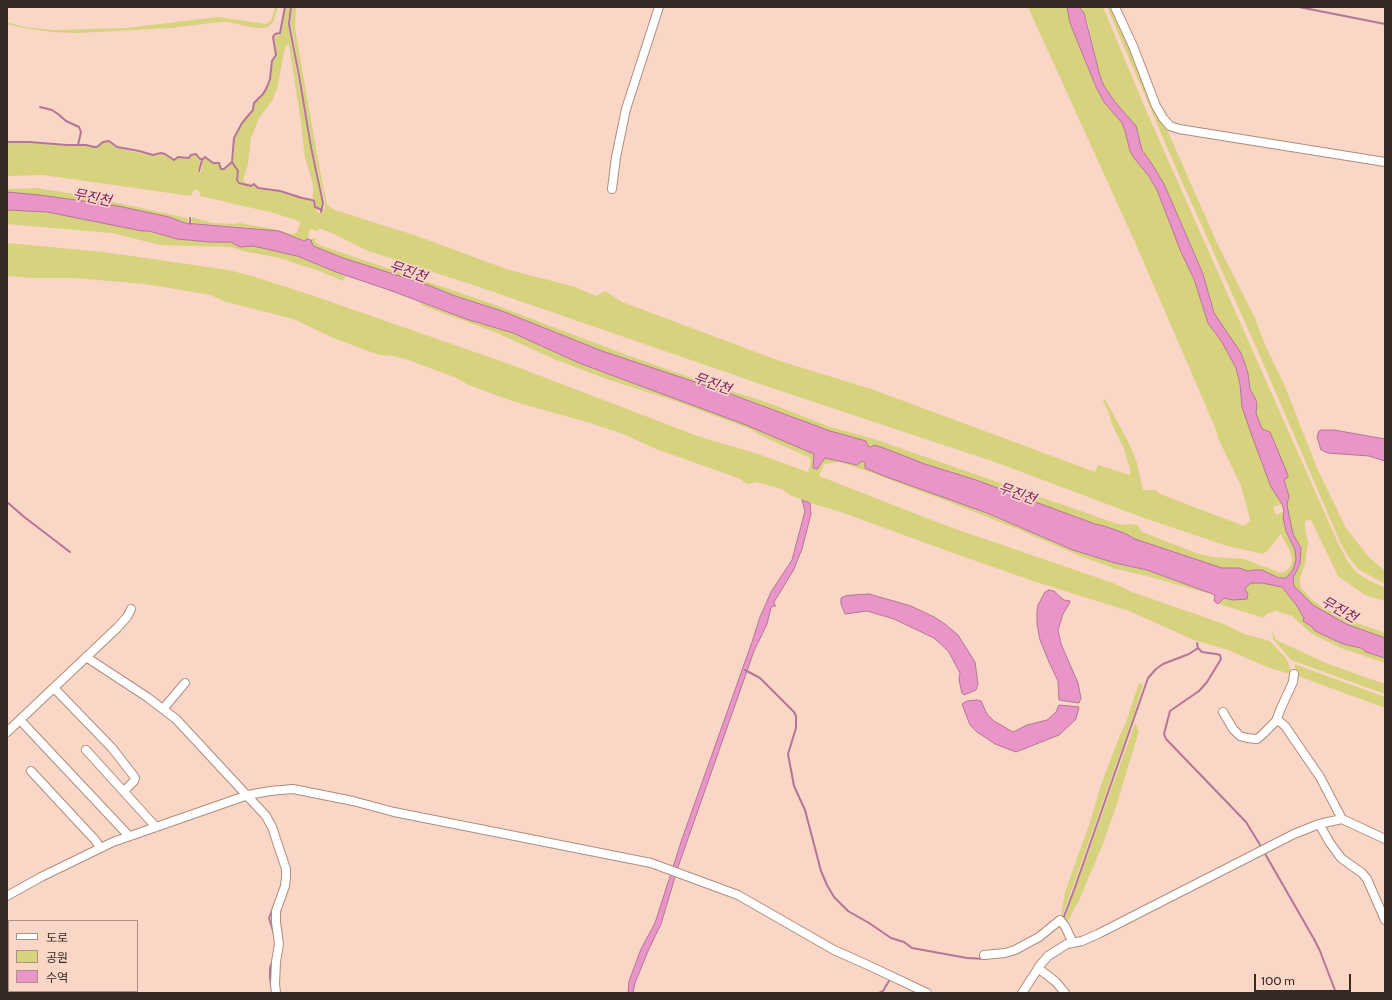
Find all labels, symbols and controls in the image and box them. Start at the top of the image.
water label: 무진천 [71,186,113,210]
water label: 무진천 [387,258,429,286]
water label: 무진천 [691,369,733,399]
water label: 무진천 [996,479,1038,509]
water label: 무진천 [1318,593,1360,627]
legend [8,920,138,992]
text: 도로 [46,930,68,945]
text: 공원 [46,950,68,965]
scale bar [1256,966,1353,992]
text: 수역 [46,970,68,985]
text: 100 m [1261,973,1295,988]

